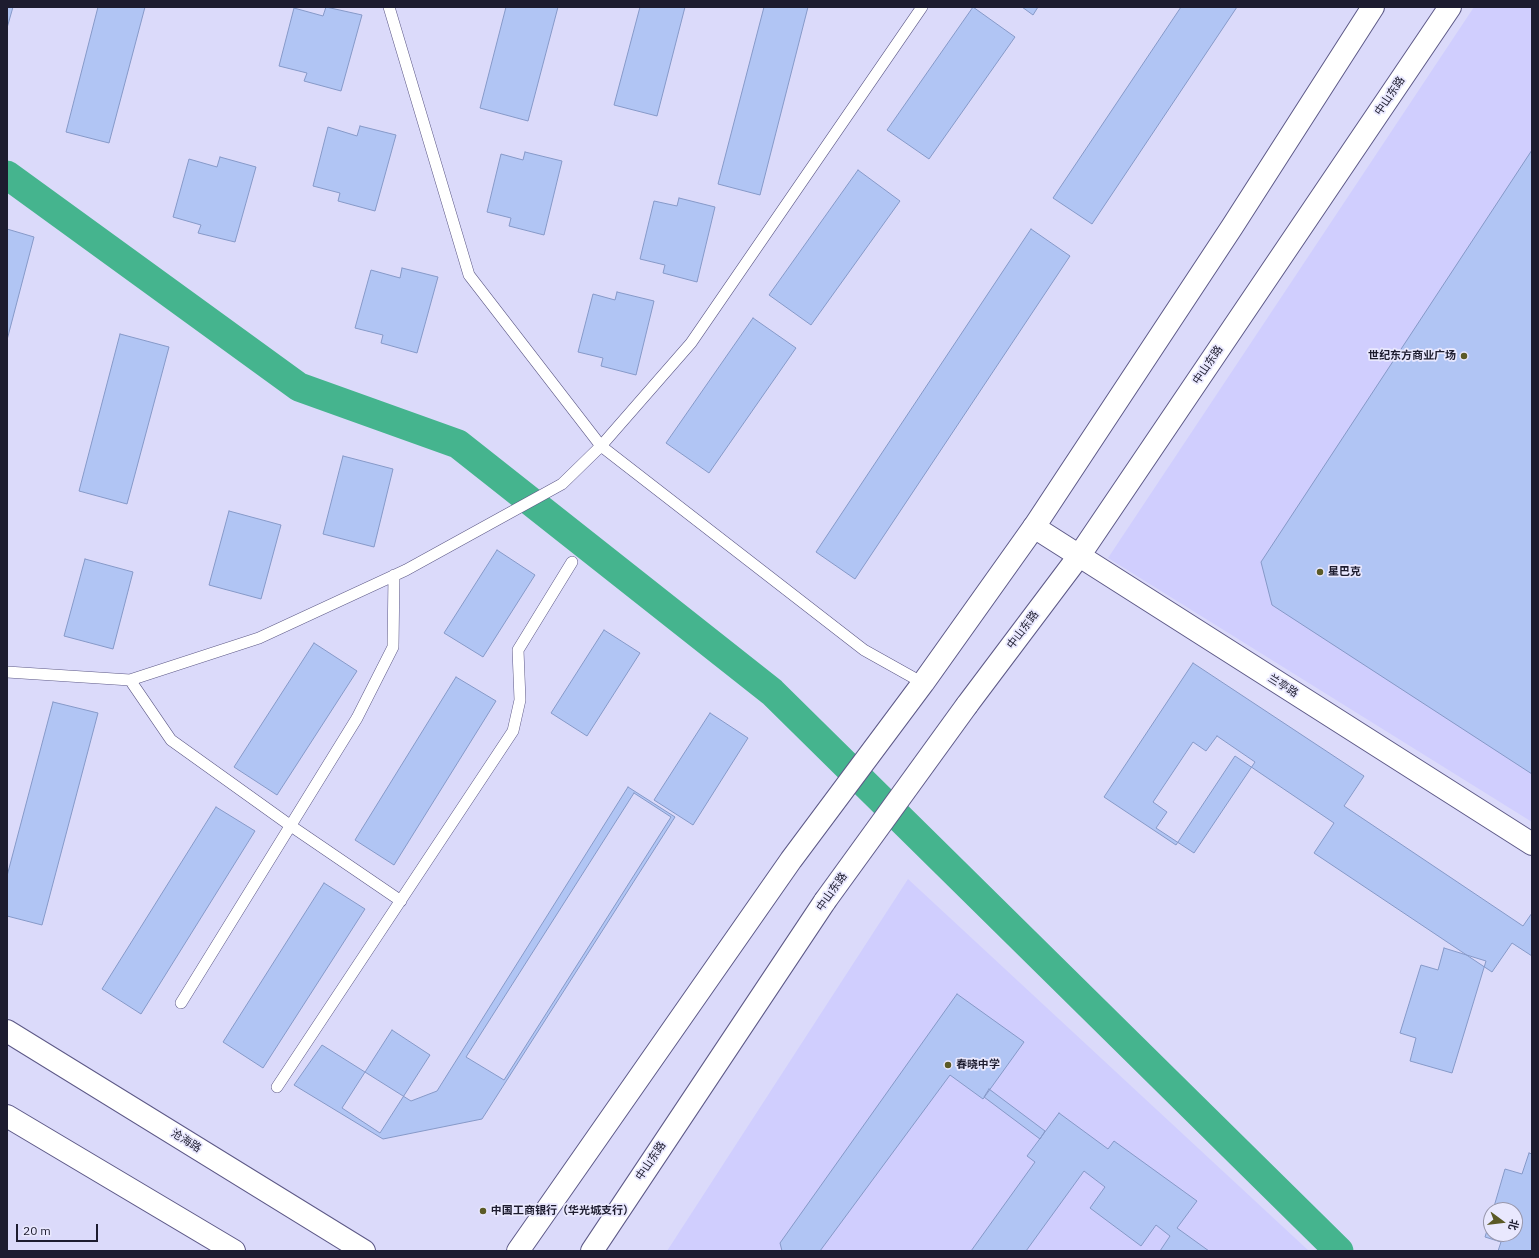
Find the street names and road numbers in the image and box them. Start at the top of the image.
street label: 中山东路 [1372,74,1408,118]
street label: 中山东路 [1190,343,1226,387]
street label: 中山东路 [1004,608,1042,652]
street label: 兰亭路 [1266,672,1300,700]
street label: 中山东路 [814,870,850,914]
street label: 沧海路 [169,1127,203,1155]
street label: 中山东路 [633,1139,669,1183]

